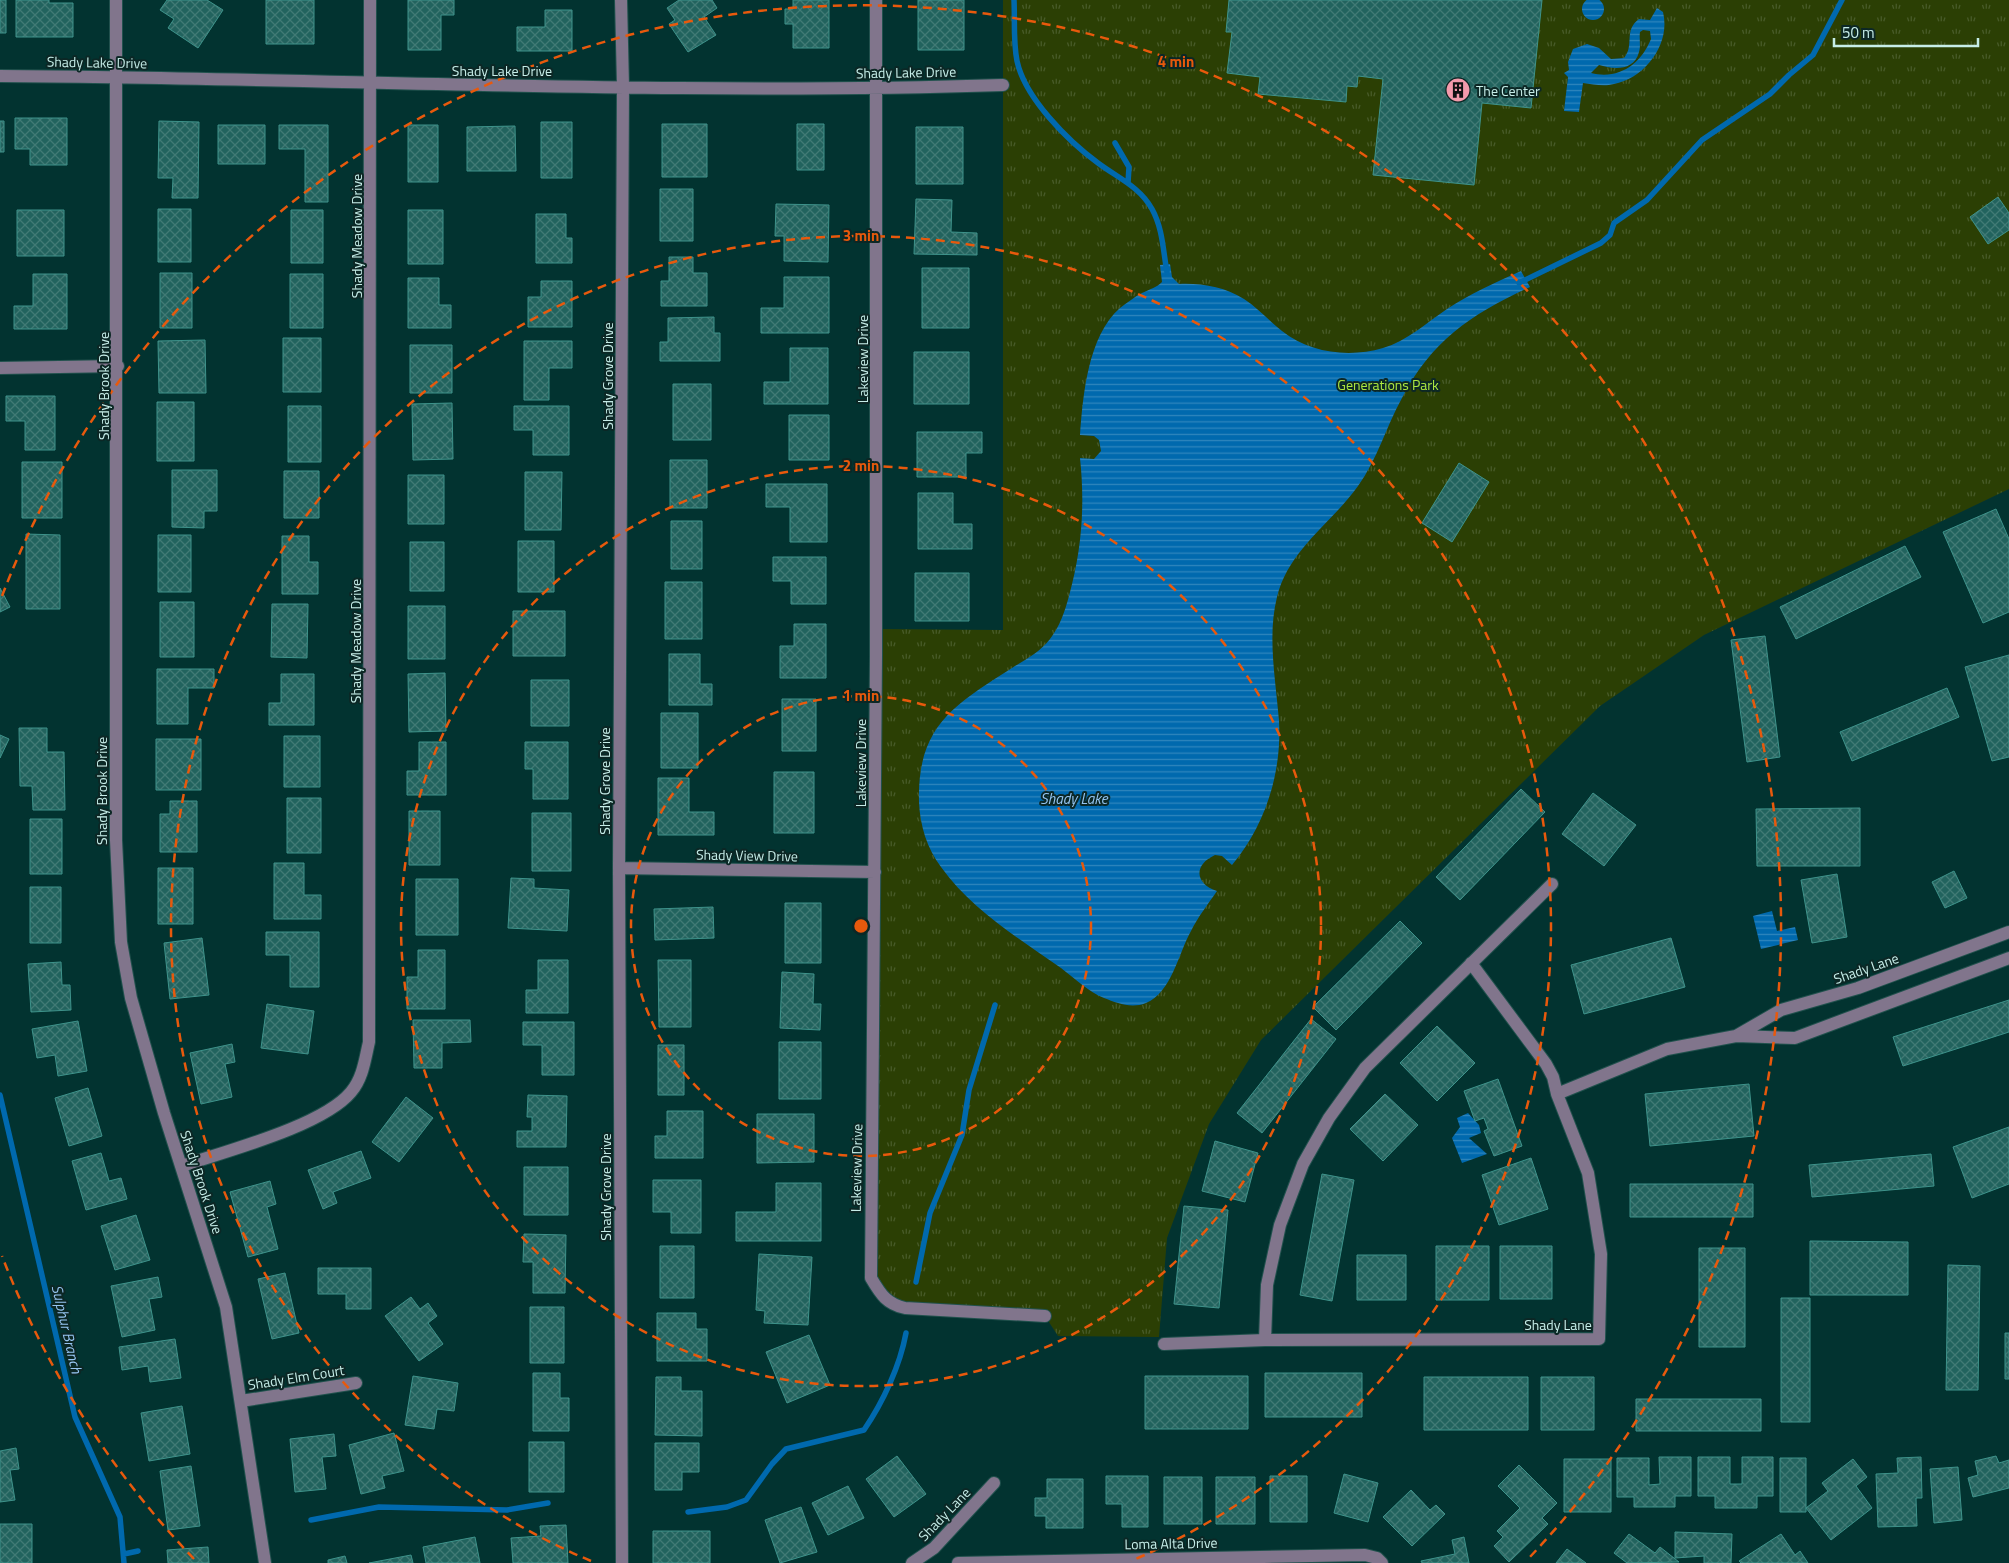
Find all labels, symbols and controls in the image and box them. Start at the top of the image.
scale bar [1834,15,1978,47]
text: 50 m [1842,21,1875,44]
text: 4 min [1158,50,1194,73]
street label: Shady Lake Drive [47,51,147,73]
street label: Shady Lake Drive [452,60,552,81]
street label: Shady Lake Drive [856,61,956,83]
building icon: The Center [1445,77,1471,103]
place label: The Center [1476,80,1540,101]
street label: Shady Meadow Drive [346,174,367,298]
text: 3 min [843,224,879,247]
street label: Lakeview Drive [852,315,873,403]
street label: Shady Grove Drive [597,322,618,430]
street label: Shady Brook Drive [93,332,114,440]
park label: Generations Park [1337,374,1439,395]
text: 2 min [843,454,879,477]
street label: Shady Meadow Drive [345,579,366,703]
text: 1 min [843,684,879,707]
street label: Lakeview Drive [850,719,871,807]
street label: Shady Grove Drive [594,727,615,835]
street label: Shady Brook Drive [91,737,112,845]
water label: Shady Lake [1040,787,1109,810]
street label: Shady View Drive [696,844,798,866]
centre of rings [852,917,870,935]
street label: Shady Lane [1831,947,1901,989]
street label: Lakeview Drive [845,1124,867,1212]
street label: Shady Brook Drive [175,1127,229,1237]
street label: Shady Grove Drive [595,1133,616,1241]
water label: Sulphur Branch [46,1282,88,1376]
street label: Shady Lane [1524,1314,1592,1335]
street label: Shady Elm Court [246,1359,346,1395]
street label: Shady Lane [913,1482,975,1546]
street label: Loma Alta Drive [1124,1532,1218,1554]

